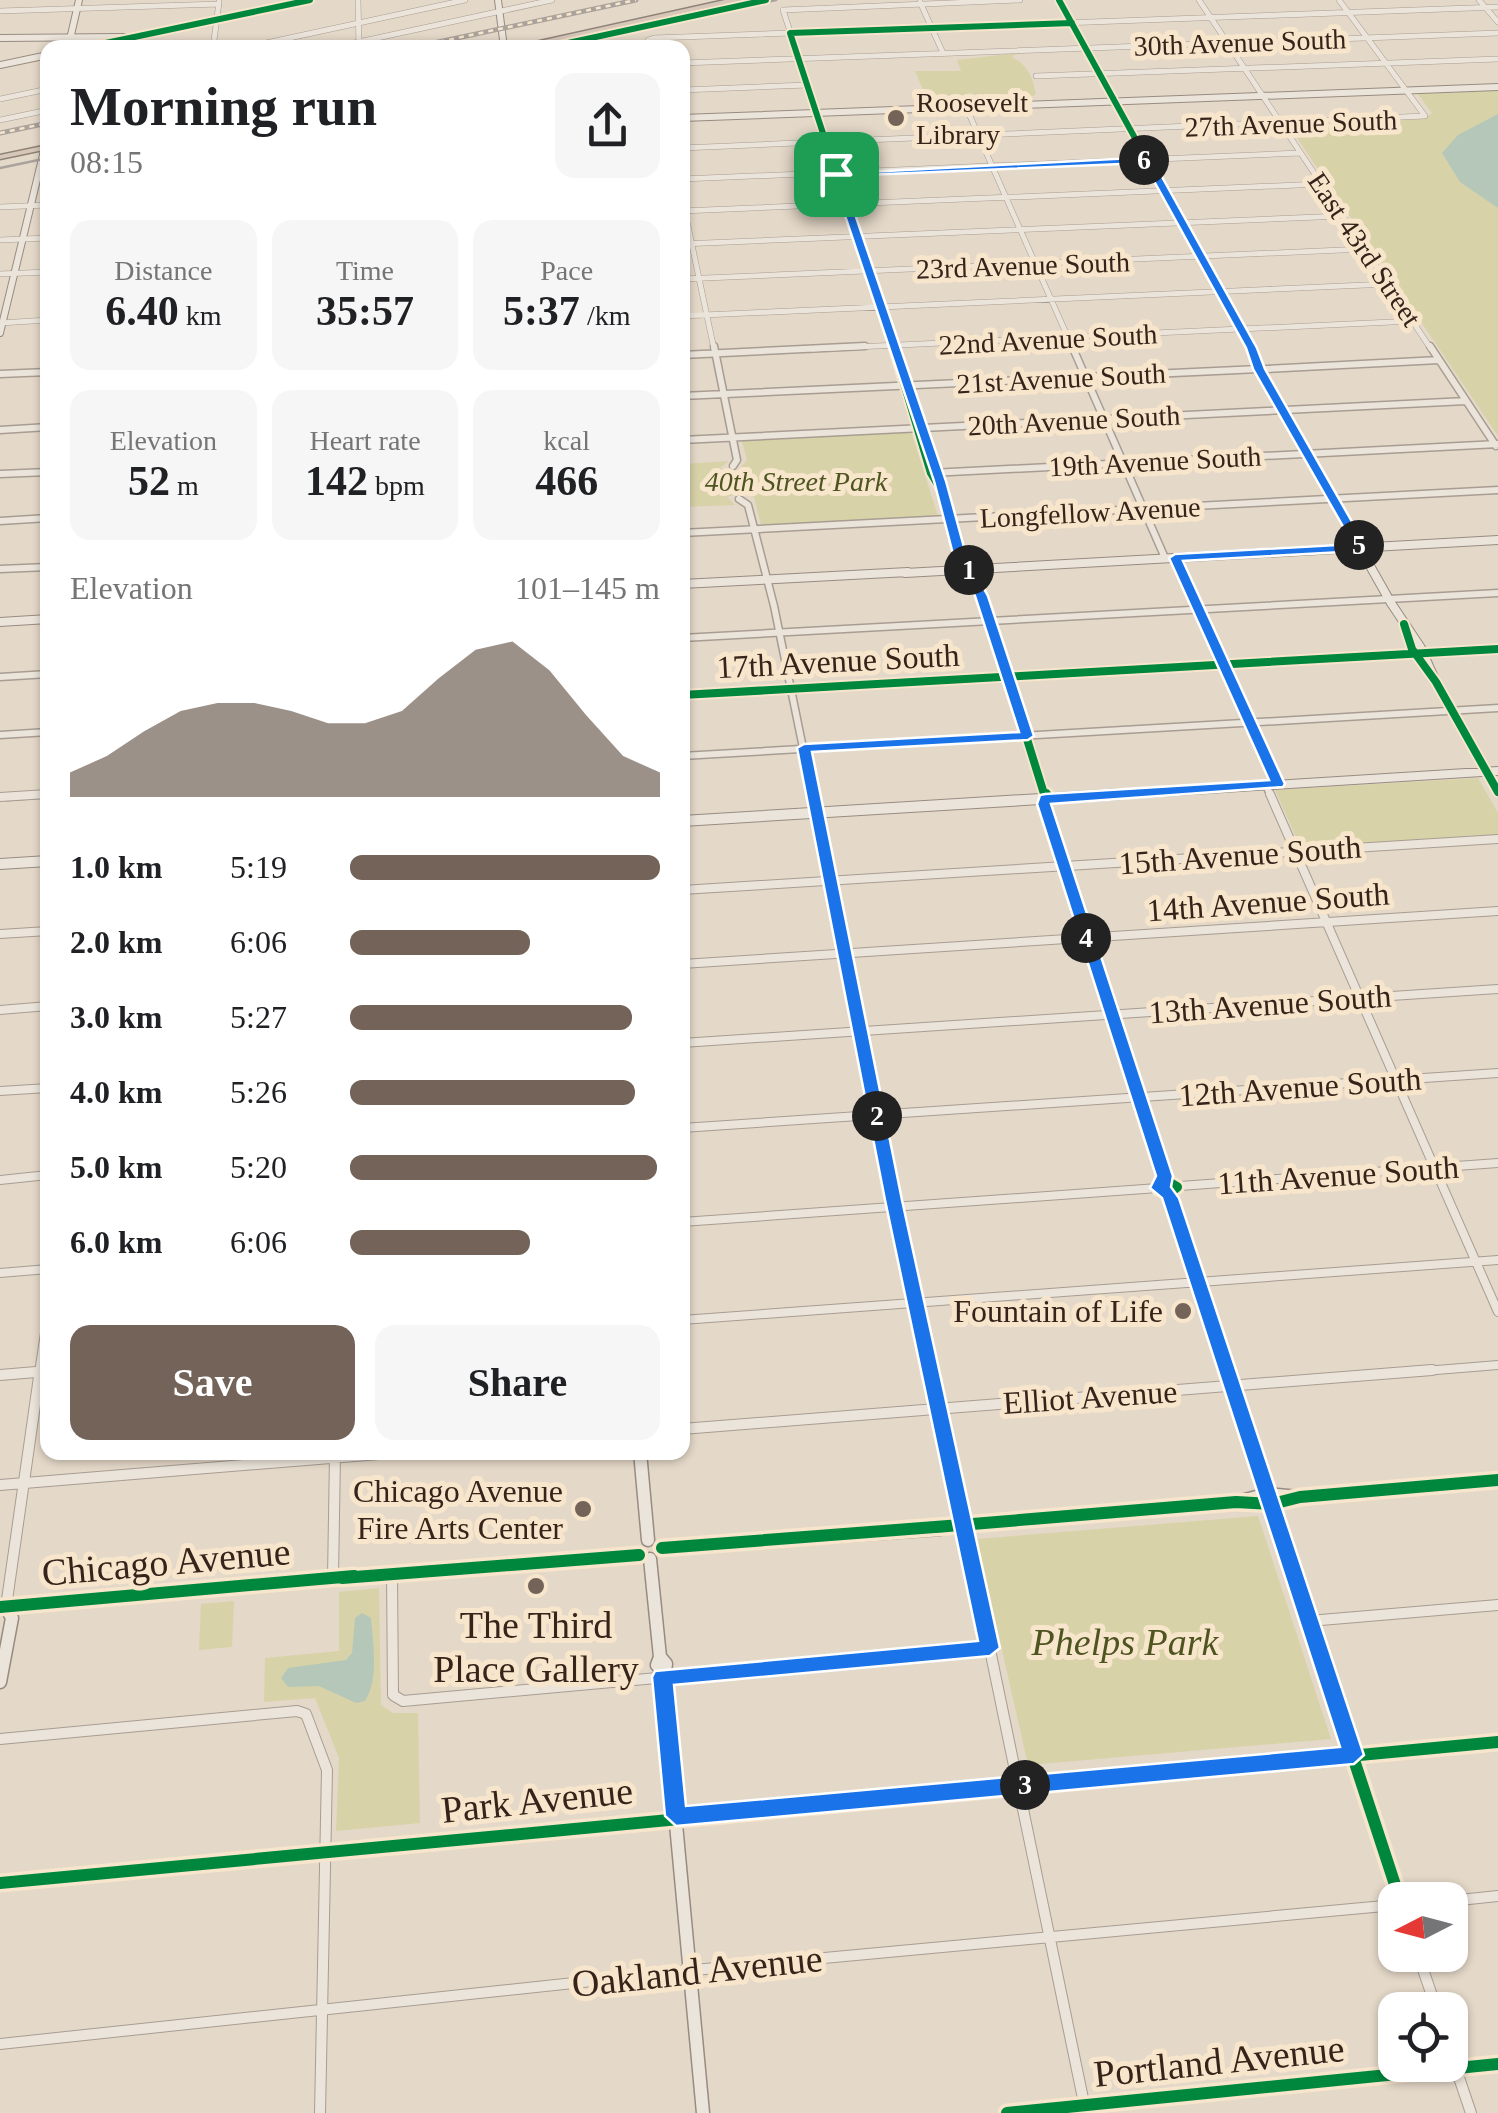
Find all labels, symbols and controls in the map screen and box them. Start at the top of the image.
street label: 30th Avenue South [1133,23,1347,62]
button: share [555,73,660,178]
text: Morning run [70,76,377,137]
place label: Roosevelt Library [916,87,1028,150]
street label: 27th Avenue South [1184,104,1398,143]
marker: Roosevelt Library [885,107,907,129]
pin [794,132,879,217]
pin: 6 [1119,135,1169,185]
text: 08:15 [70,144,143,180]
text: 6 [1137,144,1151,175]
icon: arrive [809,147,864,202]
street label: East 43rd Street [1302,166,1428,332]
street label: 23rd Avenue South [915,246,1131,285]
text: Distance [114,255,212,286]
text: Time [336,255,394,286]
text: Pace [540,255,593,286]
text: 6.40 [105,288,179,334]
text: 35:57 [316,288,414,334]
text: 5:37 [503,288,580,334]
text: km [179,300,221,331]
text: /km [580,300,630,331]
street label: 22nd Avenue South [938,318,1158,361]
street label: 21st Avenue South [956,358,1166,399]
street label: 20th Avenue South [967,399,1181,442]
text: Elevation [110,425,217,456]
text: Heart rate [309,425,421,456]
text: kcal [543,425,590,456]
street label: 19th Avenue South [1048,440,1262,483]
text: 52 [128,458,170,504]
text: 142 [305,458,368,504]
text: 466 [535,458,598,504]
park label: 40th Street Park [705,466,888,497]
text: m [170,470,199,501]
text: bpm [368,470,425,501]
street label: Longfellow Avenue [979,491,1201,534]
pin: 5 [1334,520,1384,570]
text: 5 [1352,529,1366,560]
pin: 1 [944,545,994,595]
text: 1 [962,554,976,585]
text: Elevation [70,570,193,606]
text: 101–145 m [515,570,660,606]
street label: 17th Avenue South [716,637,960,685]
street label: 15th Avenue South [1118,829,1362,881]
text: 1.0 km [70,849,162,885]
text: 5:19 [230,849,287,885]
street label: 14th Avenue South [1146,876,1390,928]
pin: 4 [1061,913,1111,963]
text: 4 [1079,922,1093,953]
text: 2.0 km [70,924,162,960]
text: 6:06 [230,924,287,960]
street label: 13th Avenue South [1148,978,1392,1030]
text: 3.0 km [70,999,162,1035]
text: 5:27 [230,999,287,1035]
street label: 12th Avenue South [1178,1061,1422,1113]
text: 4.0 km [70,1074,162,1110]
text: 5:26 [230,1074,287,1110]
pin: 2 [852,1091,902,1141]
text: 2 [870,1100,884,1131]
text: 5.0 km [70,1149,162,1185]
text: 5:20 [230,1149,287,1185]
street label: 11th Avenue South [1216,1149,1460,1201]
text: 6.0 km [70,1224,162,1260]
text: 6:06 [230,1224,287,1260]
place label: Fountain of Life [953,1293,1163,1329]
marker: Fountain of Life [1172,1300,1194,1322]
button: Save [70,1325,355,1440]
button: Share [375,1325,660,1440]
street label: Elliot Avenue [1002,1373,1178,1421]
place label: Chicago Avenue Fire Arts Center [353,1473,563,1546]
marker: Chicago Avenue Fire Arts Center [572,1498,594,1520]
street label: Chicago Avenue [40,1530,292,1594]
marker: The Third Place Gallery [525,1575,547,1597]
place label: The Third Place Gallery [433,1604,639,1690]
park label: Phelps Park [1031,1621,1220,1663]
pin: 3 [1000,1760,1050,1810]
street label: Park Avenue [439,1769,635,1831]
text: 3 [1018,1769,1032,1800]
north arrow [1378,1882,1468,1972]
map controls [1378,1882,1468,2082]
street label: Oakland Avenue [570,1937,824,2005]
button: locate [1378,1992,1468,2082]
street label: Portland Avenue [1092,2027,1346,2095]

